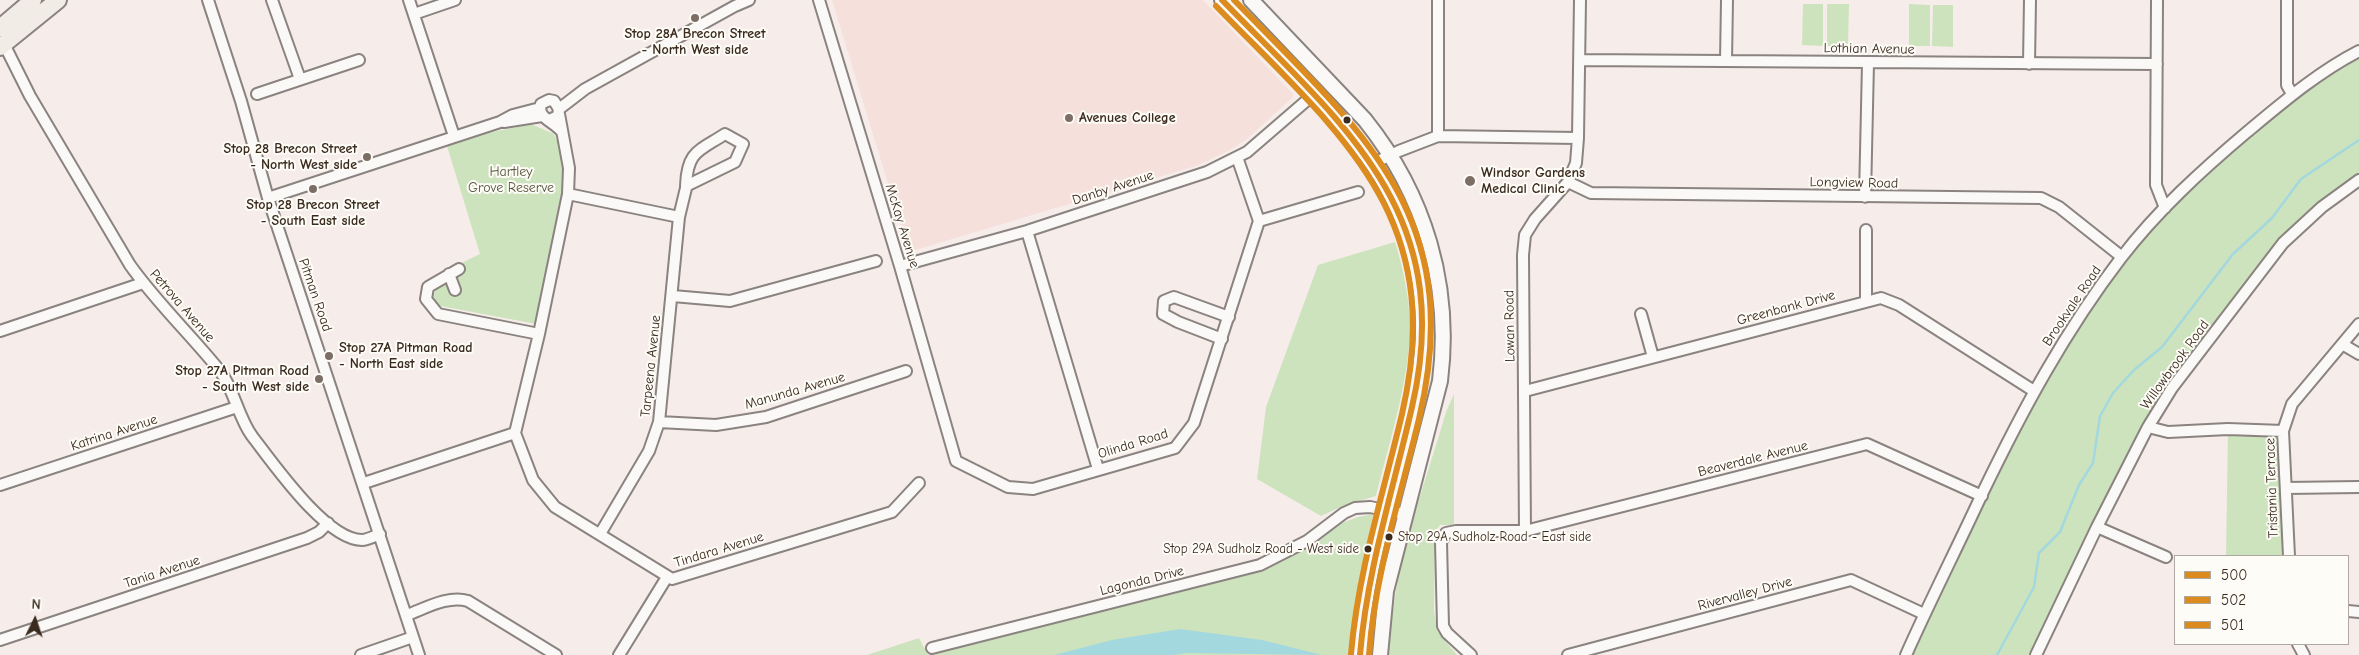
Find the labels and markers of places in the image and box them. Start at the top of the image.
marker: Stop 28A Brecon Street - North West side [689,12,701,24]
place label: Stop 28A Brecon Street - North West side [624,26,766,58]
place label: Avenues College [1079,110,1176,126]
marker: Avenues College [1063,112,1075,124]
unlabelled marker [1342,115,1352,125]
place label: Stop 28 Brecon Street - North West side [224,141,357,174]
marker: Stop 28 Brecon Street - North West side [361,151,373,163]
place label: Windsor Gardens Medical Clinic [1481,165,1585,198]
marker: Windsor Gardens Medical Clinic [1463,174,1477,188]
marker: Stop 28 Brecon Street - South East side [307,183,319,195]
place label: Stop 28 Brecon Street - South East side [246,197,380,230]
place label: Stop 27A Pitman Road - North East side [339,340,473,372]
marker: Stop 27A Pitman Road - North East side [323,350,335,362]
place label: Stop 27A Pitman Road - South West side [175,363,309,396]
marker: Stop 27A Pitman Road - South West side [313,373,325,385]
place label: Stop 29A Sudholz Road - East side [1398,529,1591,545]
marker: Stop 29A Sudholz Road - East side [1384,532,1394,542]
place label: Stop 29A Sudholz Road - West side [1163,541,1359,557]
marker: Stop 29A Sudholz Road - West side [1363,544,1373,554]

